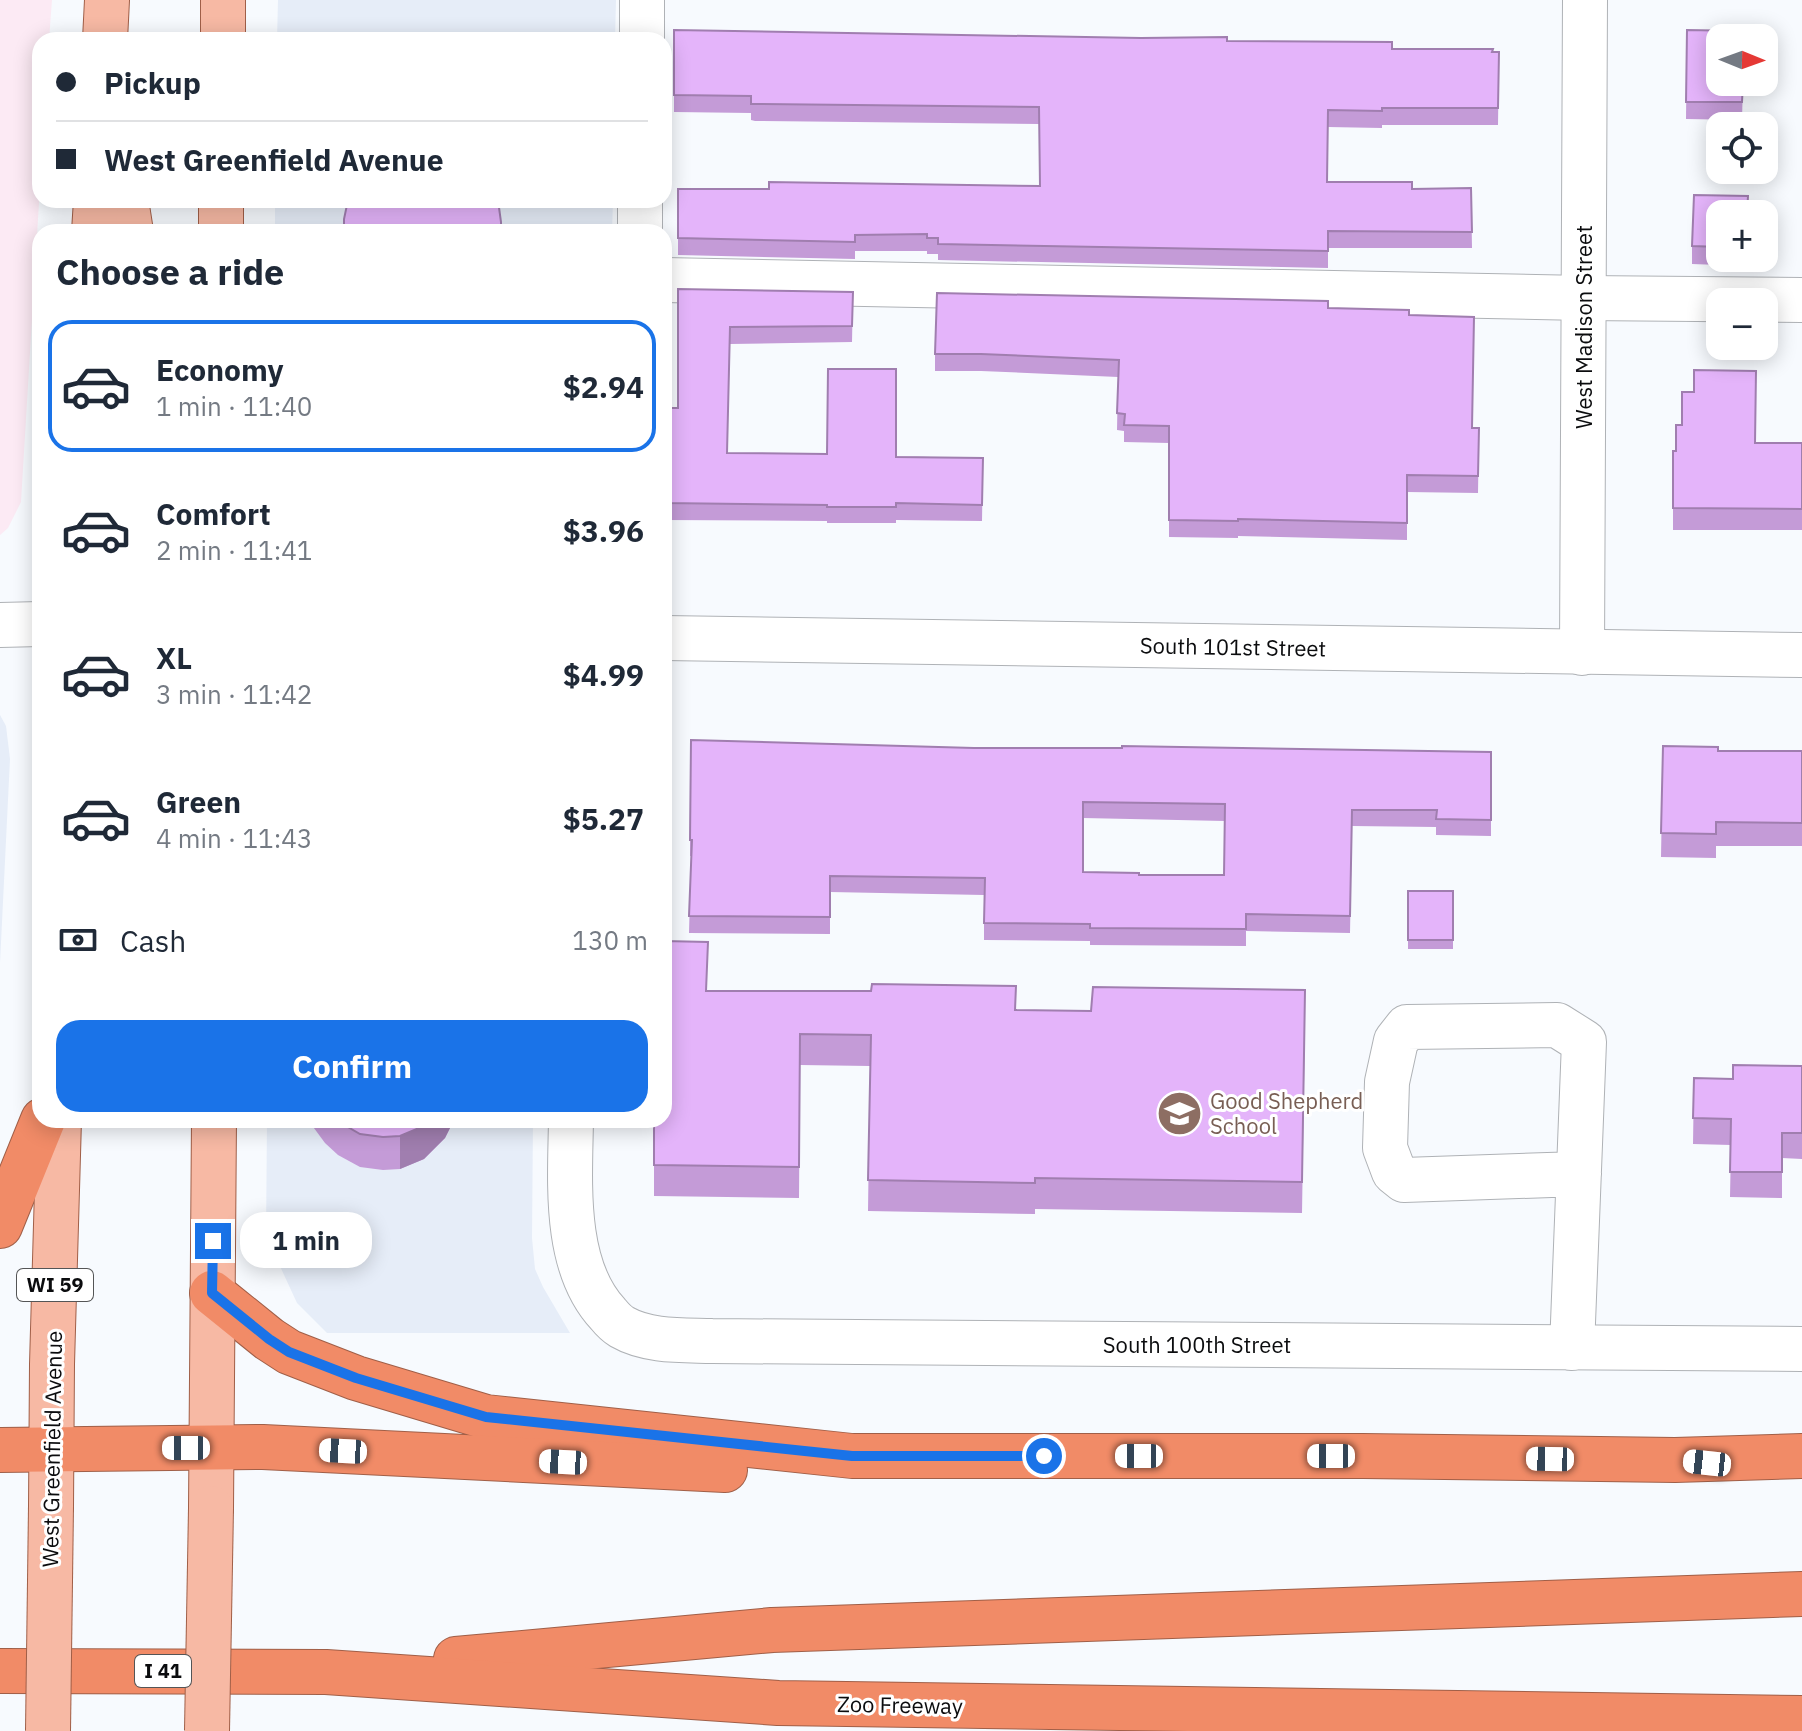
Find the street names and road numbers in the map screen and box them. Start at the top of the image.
street label: West Madison Street [1569,225,1598,429]
street label: South 101st Street [1140,630,1326,663]
road number: WI 59 [17,1269,93,1301]
street label: West Greenfield Avenue [35,1330,68,1568]
street label: South 100th Street [1103,1330,1291,1359]
road number: I 41 [135,1655,191,1687]
street label: Zoo Freeway [837,1689,963,1720]

